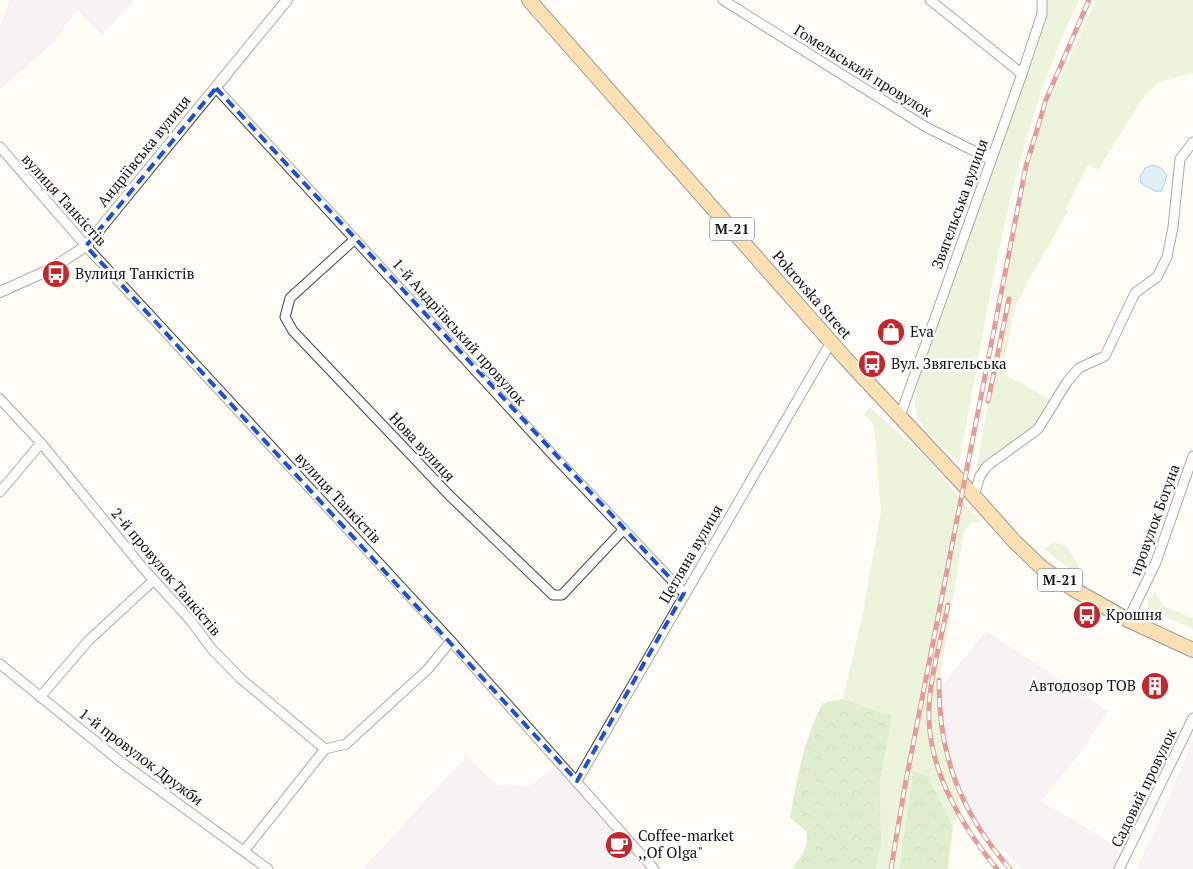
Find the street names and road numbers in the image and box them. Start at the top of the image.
street label: Гомельський провулок [791,19,937,121]
street label: Андріївська вулиця [92,91,194,210]
street label: Звягельська вулиця [926,136,992,271]
street label: вулиця Танкістів [18,149,112,250]
road number: М-21 [710,218,754,240]
street label: Pokrovska Street [769,246,857,343]
street label: 1-й Андріївський провулок [388,253,532,410]
street label: Нова вулиця [385,407,460,485]
street label: вулиця Танкістів [291,447,386,547]
street label: провулок Богуна [1125,461,1184,578]
street label: Цегляна вулиця [654,501,726,606]
street label: 2-й провулок Танкістів [107,503,226,640]
road number: М-21 [1038,568,1082,592]
street label: 1-й провулок Дружби [75,703,208,810]
street label: Садовий провулок [1106,724,1181,850]

